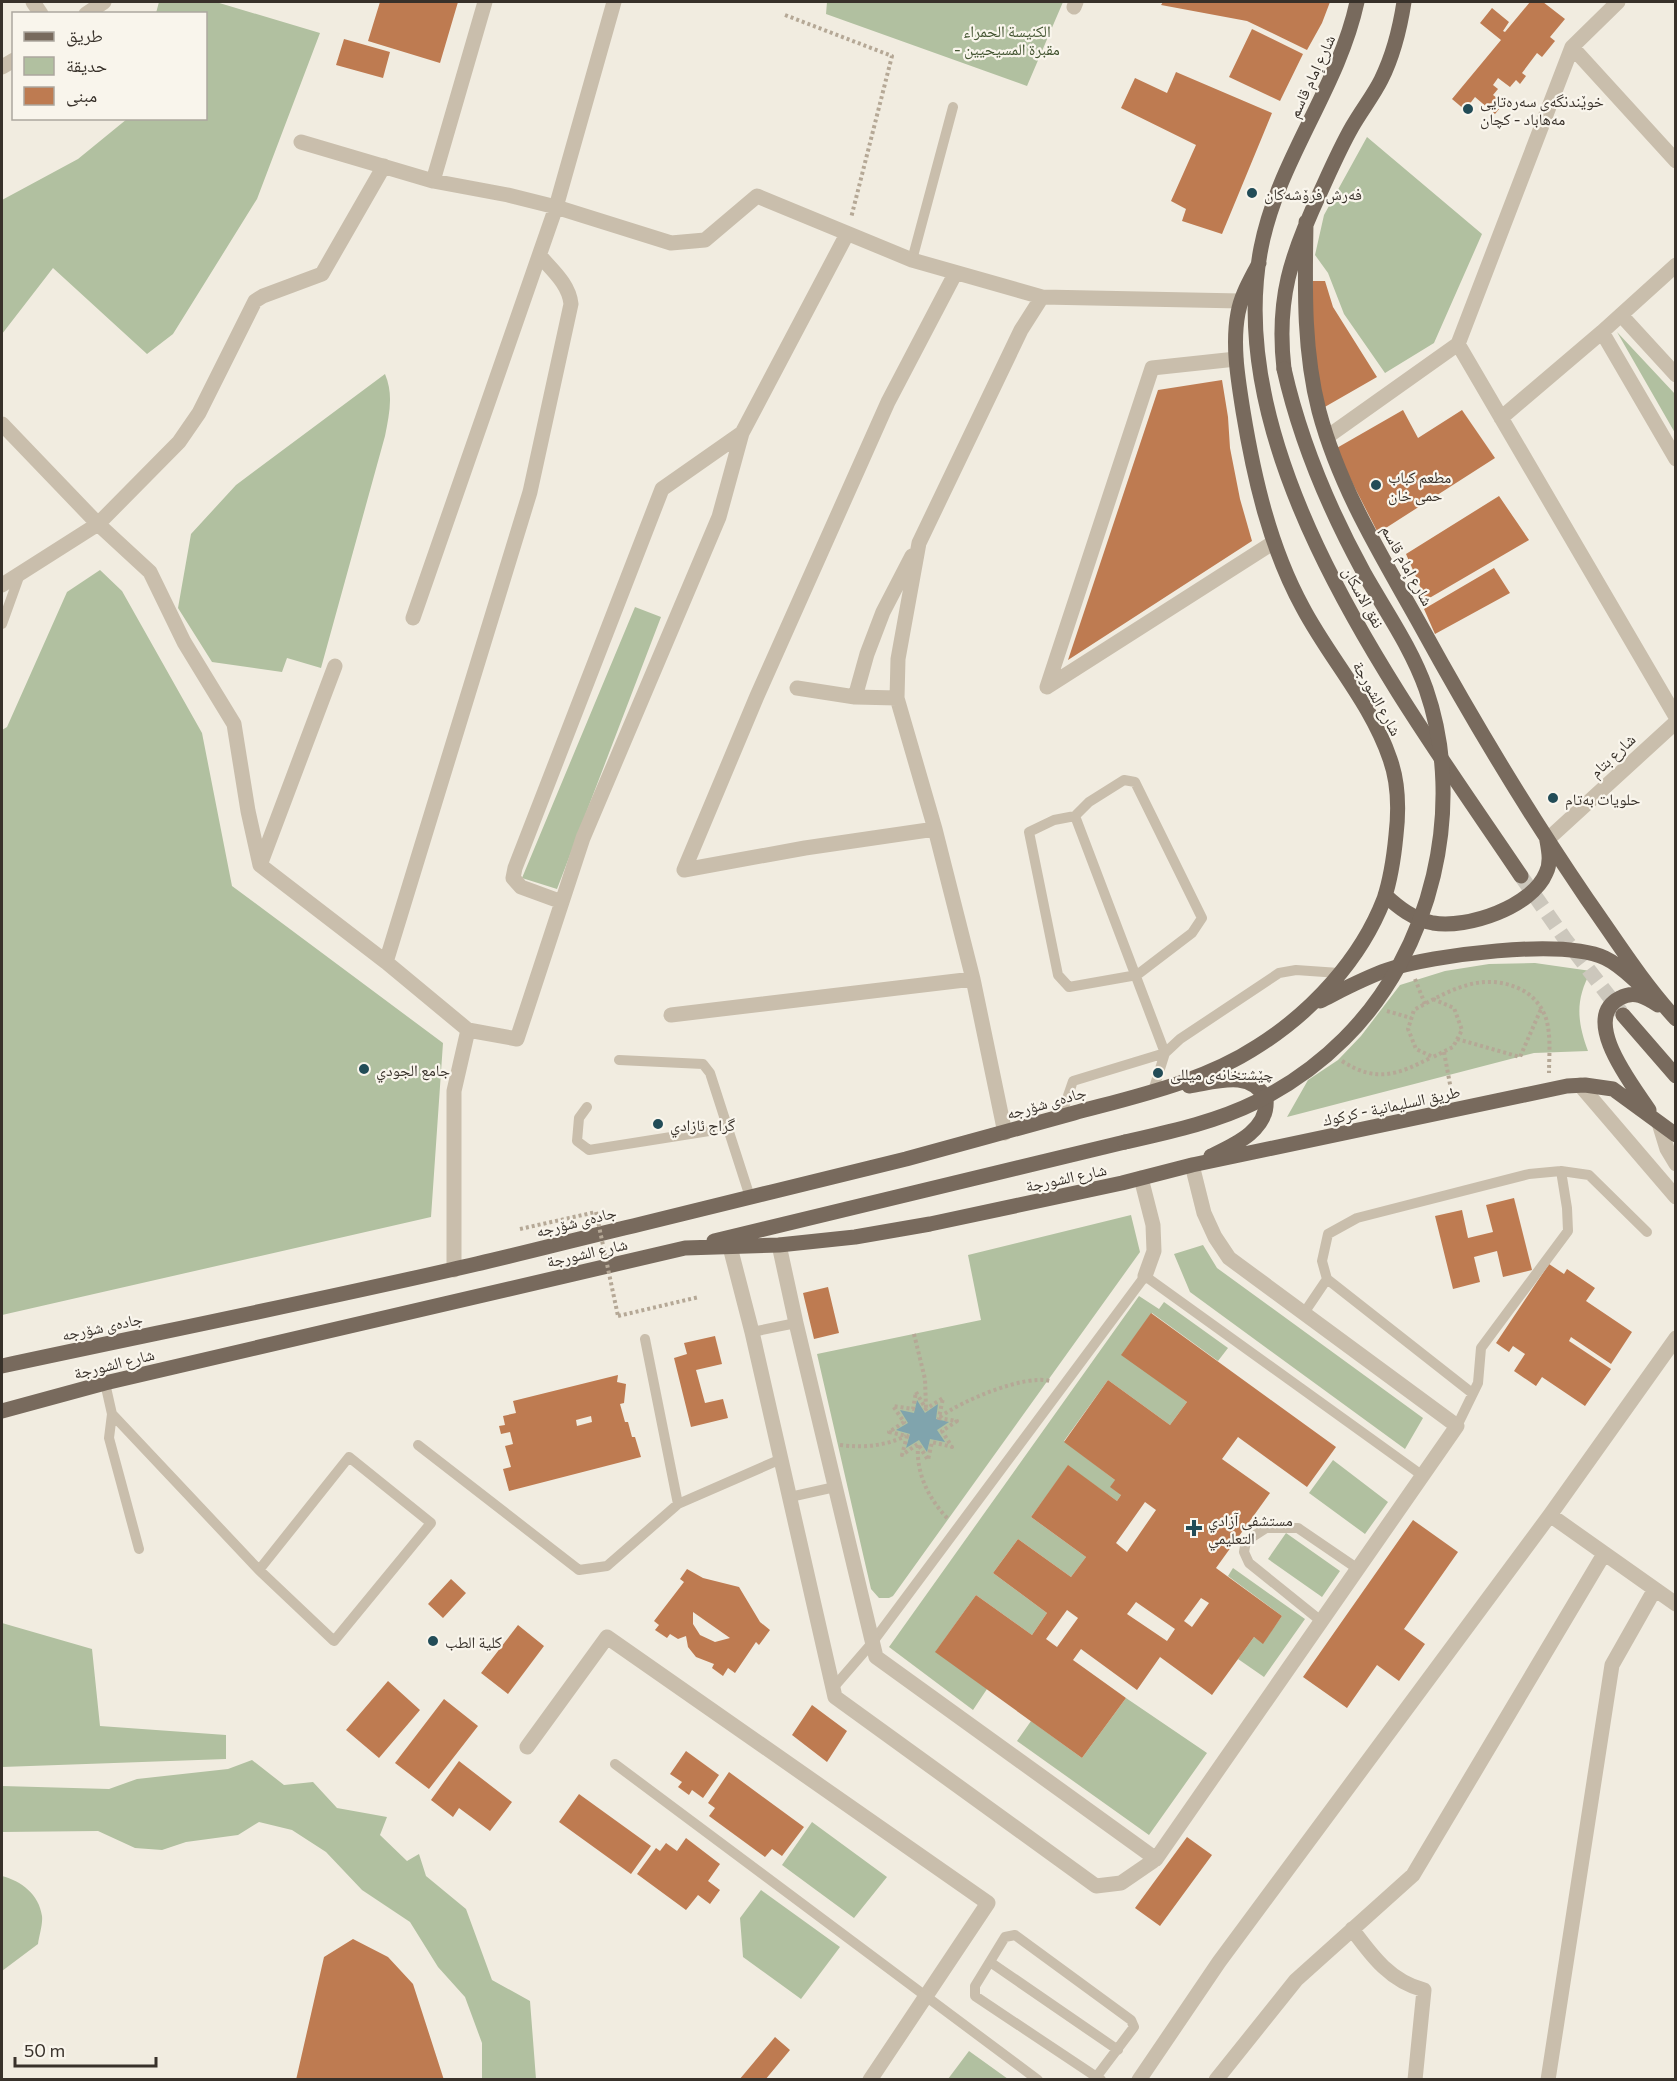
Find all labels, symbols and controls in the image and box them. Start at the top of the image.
legend [12,12,207,120]
park label: الكنيسة الحمراء - مقبرة المسيحيين [954,21,1060,60]
text: طريق [66,24,103,47]
street label: شارع إمام قاسم [1284,32,1340,121]
text: حديقة [66,54,107,76]
text: مبنى [66,84,97,107]
place label: خوێندنگەی سەرەتایی مەهاباد - کچان [1480,91,1604,130]
marker: خوێندنگەی سەرەتایی مەهاباد - کچان [1461,102,1475,116]
place label: فەرش فرۆشەکان [1264,184,1362,205]
marker: فەرش فرۆشەکان [1245,186,1259,200]
place label: مطعم كباب حمى خان [1388,467,1451,506]
marker: مطعم كباب حمى خان [1369,478,1383,492]
street label: شارع إمام قاسم [1376,521,1438,610]
street label: نفق الاسكان [1338,563,1389,632]
street label: شارع الشورجة [1348,657,1406,740]
street label: شارع بتام [1585,729,1640,782]
place label: حلویات بەتام [1565,789,1641,810]
marker: حلویات بەتام [1546,791,1560,805]
place label: جامع الجودي [376,1060,450,1083]
marker: جامع الجودي [357,1062,371,1076]
place label: چێشتخانەی میللی [1170,1064,1273,1085]
marker: چێشتخانەی میللی [1151,1066,1165,1080]
street label: طريق السليمانية - كركوك [1320,1081,1462,1131]
street label: جادەی شۆرجە [1004,1082,1089,1124]
place label: گراج ئازادي [670,1115,735,1138]
marker: گراج ئازادي [651,1117,665,1131]
street label: شارع الشورجة [1024,1159,1109,1197]
street label: جادەی شۆرجە [534,1202,619,1242]
street label: شارع الشورجة [545,1233,630,1272]
street label: جادەی شۆرجە [60,1308,144,1346]
street label: شارع الشورجة [72,1344,157,1384]
place label: مستشفى آزادي التعليمي [1208,1510,1293,1551]
marker: مستشفى آزادي التعليمي [1185,1519,1203,1537]
place label: كلية الطب [445,1632,502,1651]
marker: كلية الطب [426,1634,440,1648]
scale bar [15,2030,156,2068]
text: 50 m [24,2039,65,2061]

